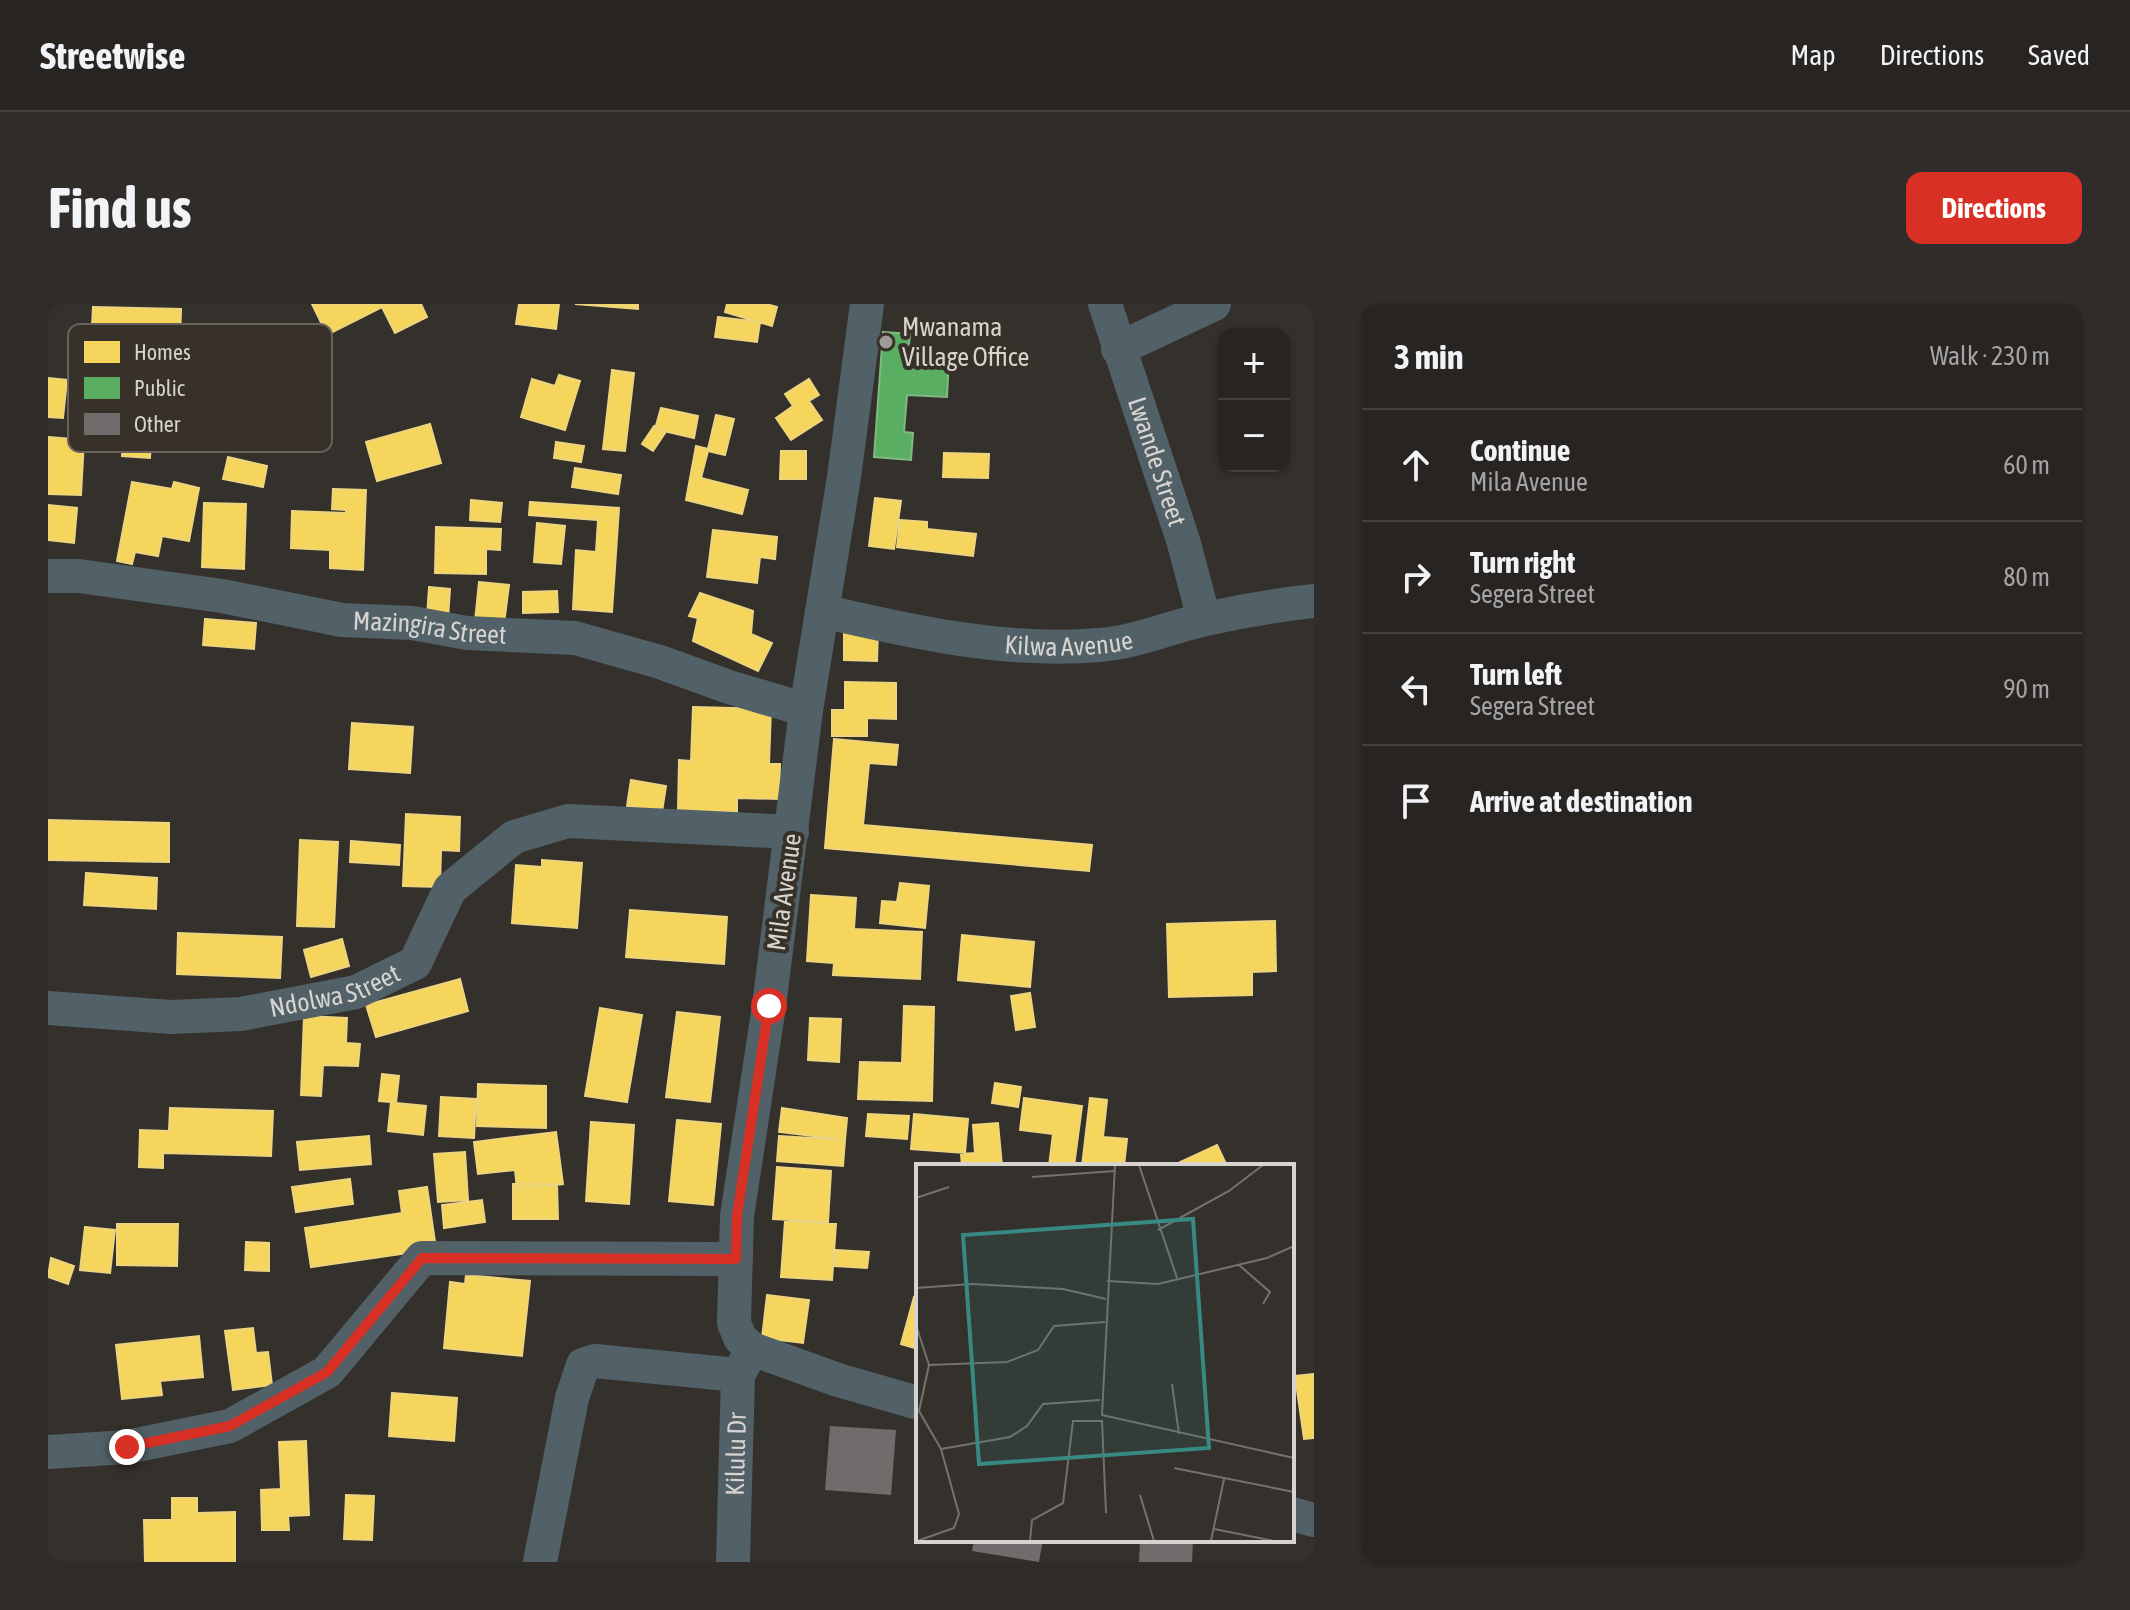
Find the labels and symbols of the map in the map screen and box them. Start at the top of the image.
place label: Mwanama Village Office [902,312,1029,372]
legend [68,324,332,452]
marker: Mwanama Village Office [877,333,895,351]
text: Homes [134,339,191,365]
text: Public [134,375,186,401]
street label: Lwande Street [1122,393,1192,530]
text: Other [134,411,181,437]
street label: Mazingira Street [352,605,507,650]
street label: Kilwa Avenue [1004,625,1136,662]
street label: Mila Avenue [761,832,807,952]
street label: Ndolwa Street [267,958,405,1023]
route start [751,988,787,1024]
inset map [916,1164,1294,1542]
street label: Kilulu Dr [720,1412,752,1496]
route end [109,1429,145,1465]

